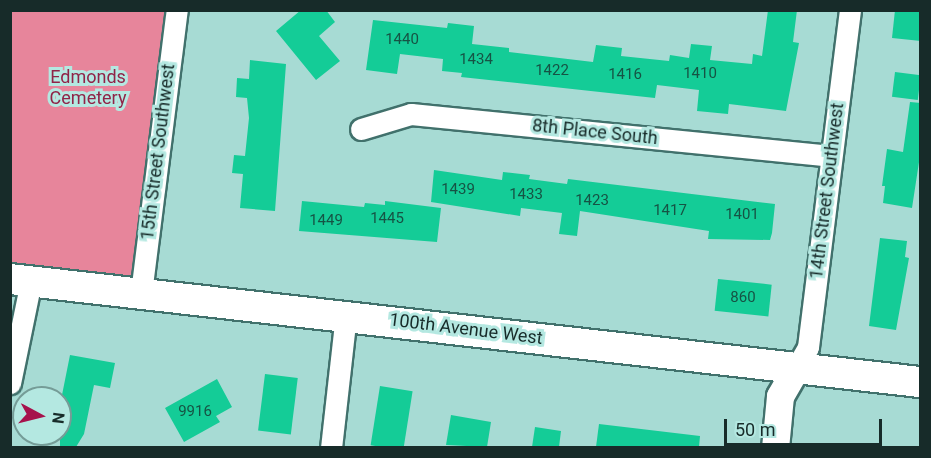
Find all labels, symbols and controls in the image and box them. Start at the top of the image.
house number: 1440 [385,31,419,49]
house number: 1434 [459,51,493,69]
house number: 1422 [535,62,569,80]
street label: 15th Street Southwest [136,63,180,241]
house number: 1410 [683,65,717,83]
house number: 1416 [608,66,642,84]
park label: Edmonds Cemetery [50,67,126,110]
street label: 14th Street Southwest [805,102,849,280]
street label: 8th Place South [531,115,659,149]
house number: 1439 [441,181,475,199]
house number: 1433 [509,186,543,204]
house number: 1423 [575,192,609,210]
house number: 1417 [653,202,687,220]
house number: 1401 [725,206,759,224]
house number: 1445 [370,210,404,228]
house number: 1449 [309,212,343,230]
house number: 860 [730,289,756,307]
street label: 100th Avenue West [388,309,544,349]
north arrow [12,386,72,446]
house number: 9916 [178,403,212,421]
scale bar [727,407,884,445]
text: N [48,411,68,425]
text: 50 m [735,419,775,440]

